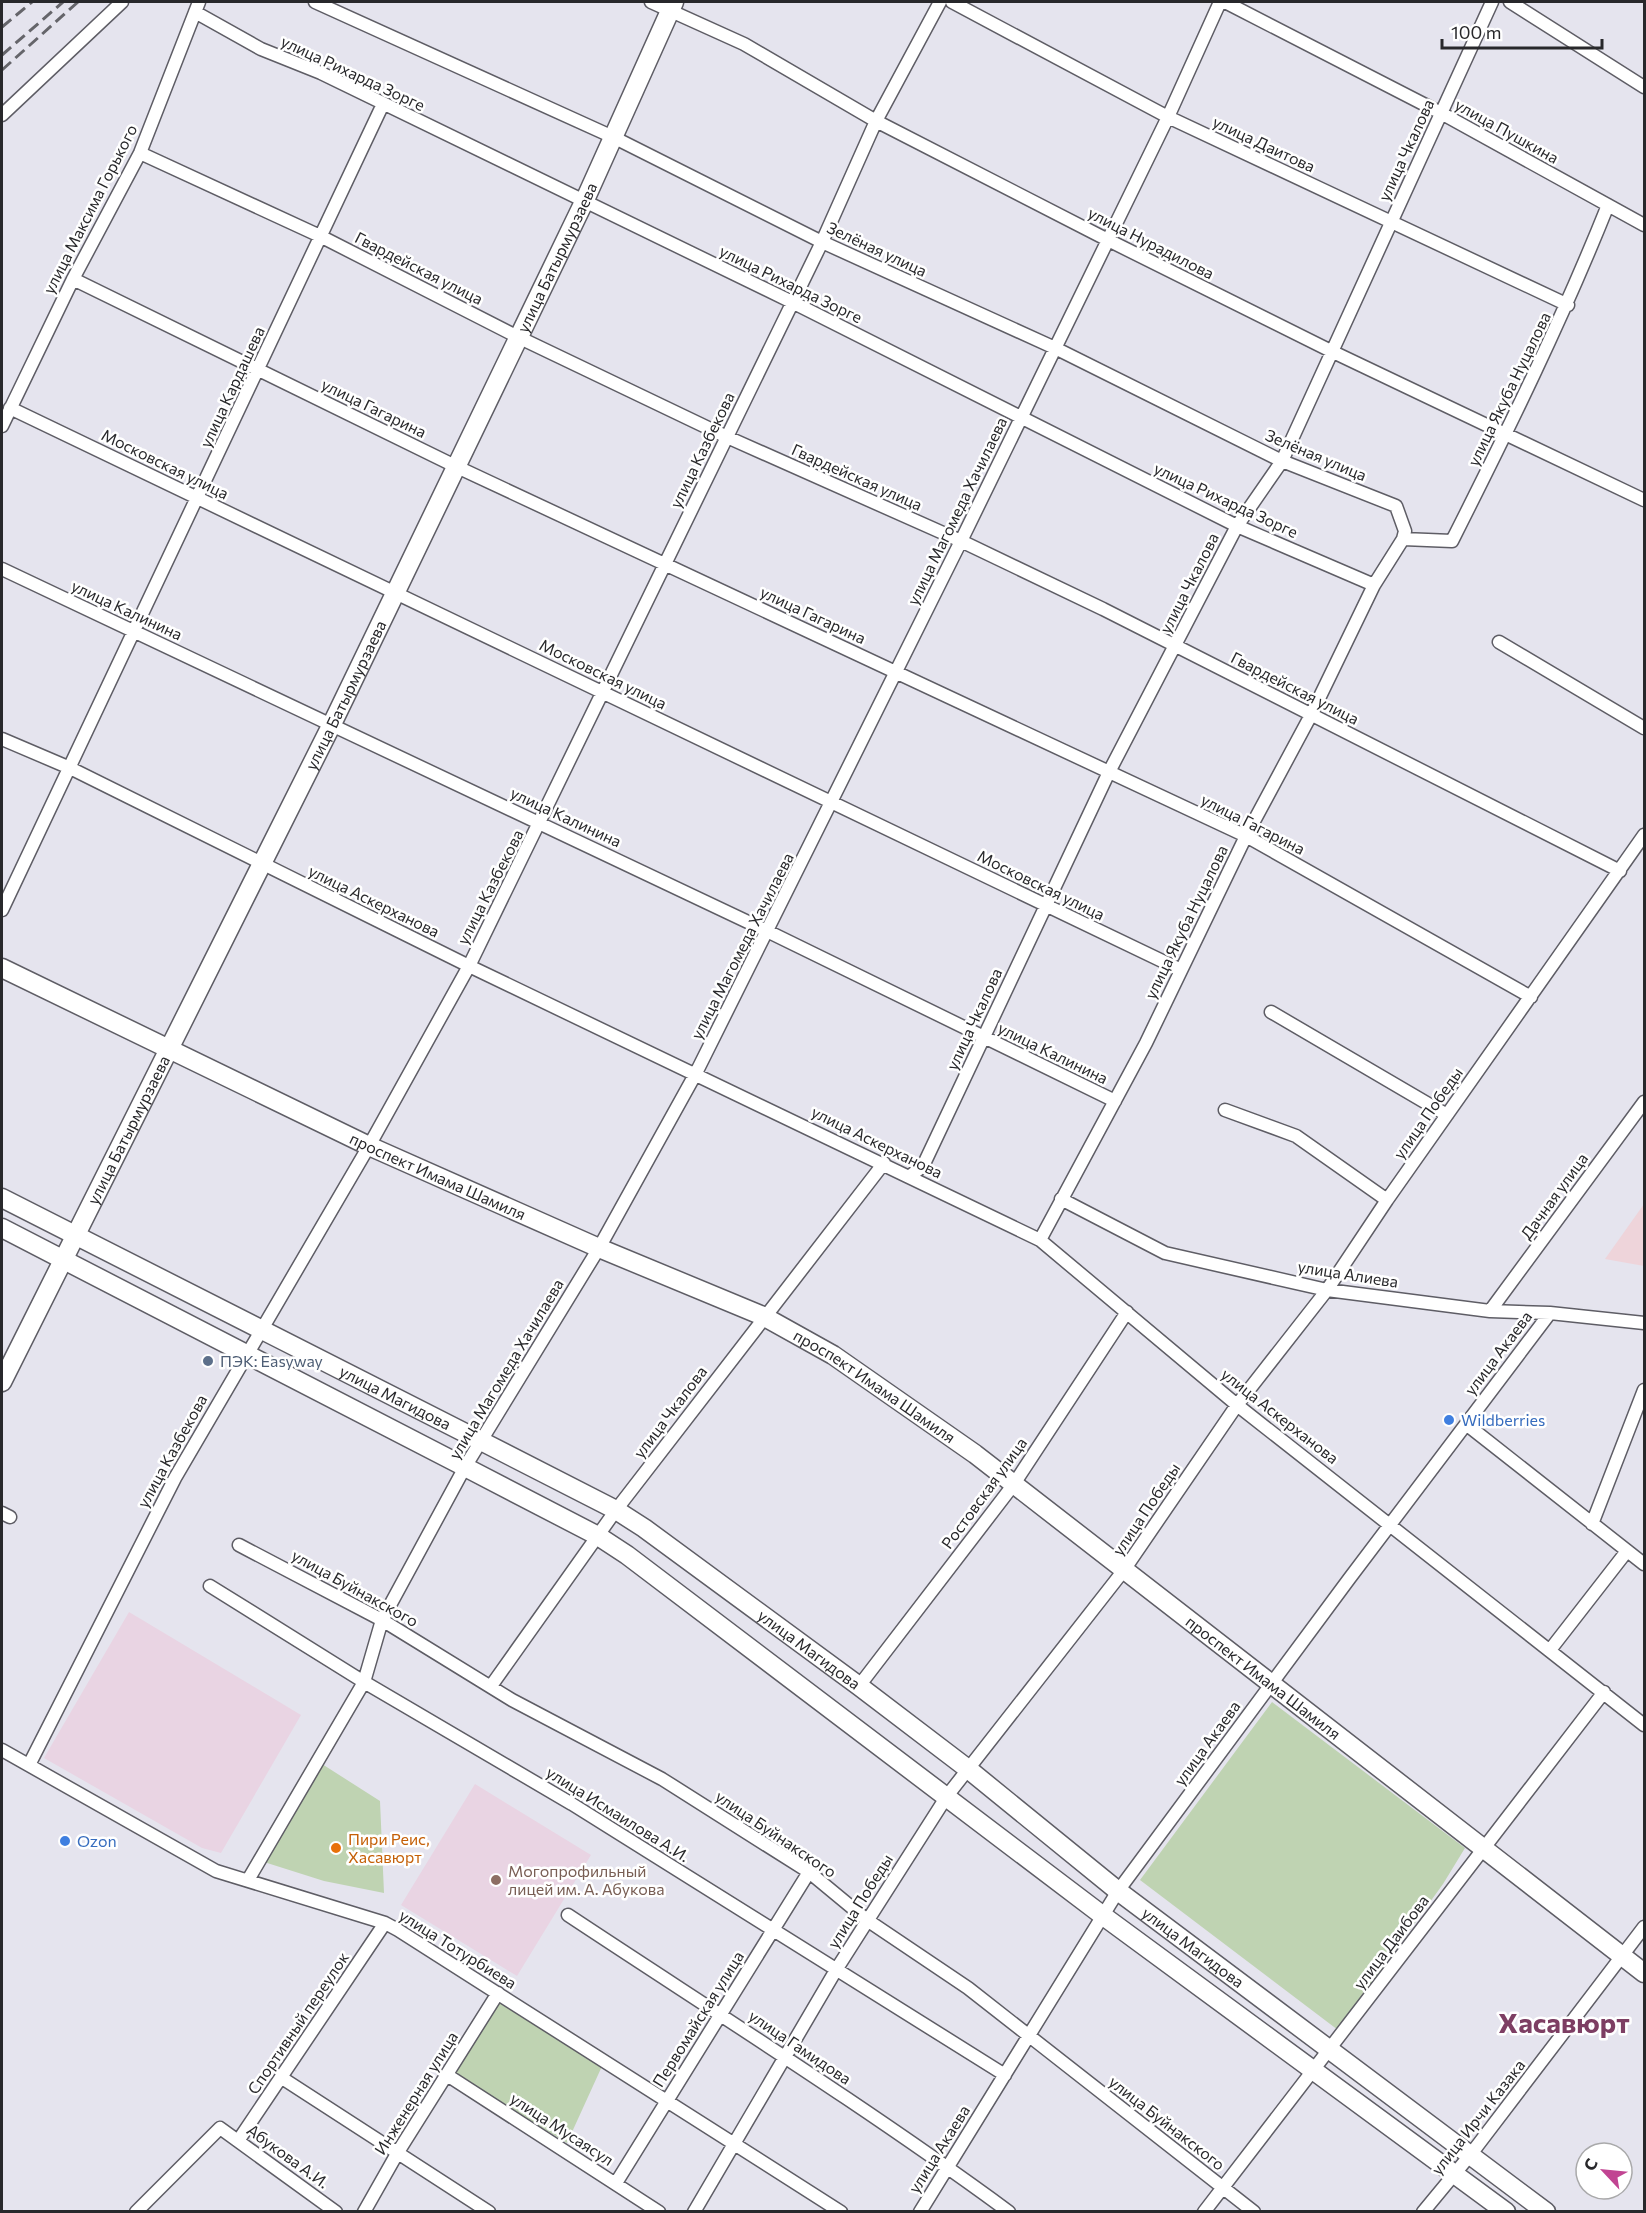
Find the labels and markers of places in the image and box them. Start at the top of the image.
place label: ПЭК: Easyway [220,1351,323,1370]
marker: ПЭК: Easyway [201,1354,215,1368]
place label: Wildberries [1461,1410,1545,1429]
marker: Wildberries [1442,1413,1456,1427]
place label: Пири Реис, Хасавюрт [348,1829,430,1866]
place label: Ozon [77,1831,117,1850]
marker: Ozon [58,1834,72,1848]
marker: Пири Реис, Хасавюрт [329,1841,343,1855]
place label: Могопрофильный лицей им. А. Абукова [508,1861,665,1898]
marker: Могопрофильный лицей им. А. Абукова [489,1873,503,1887]

